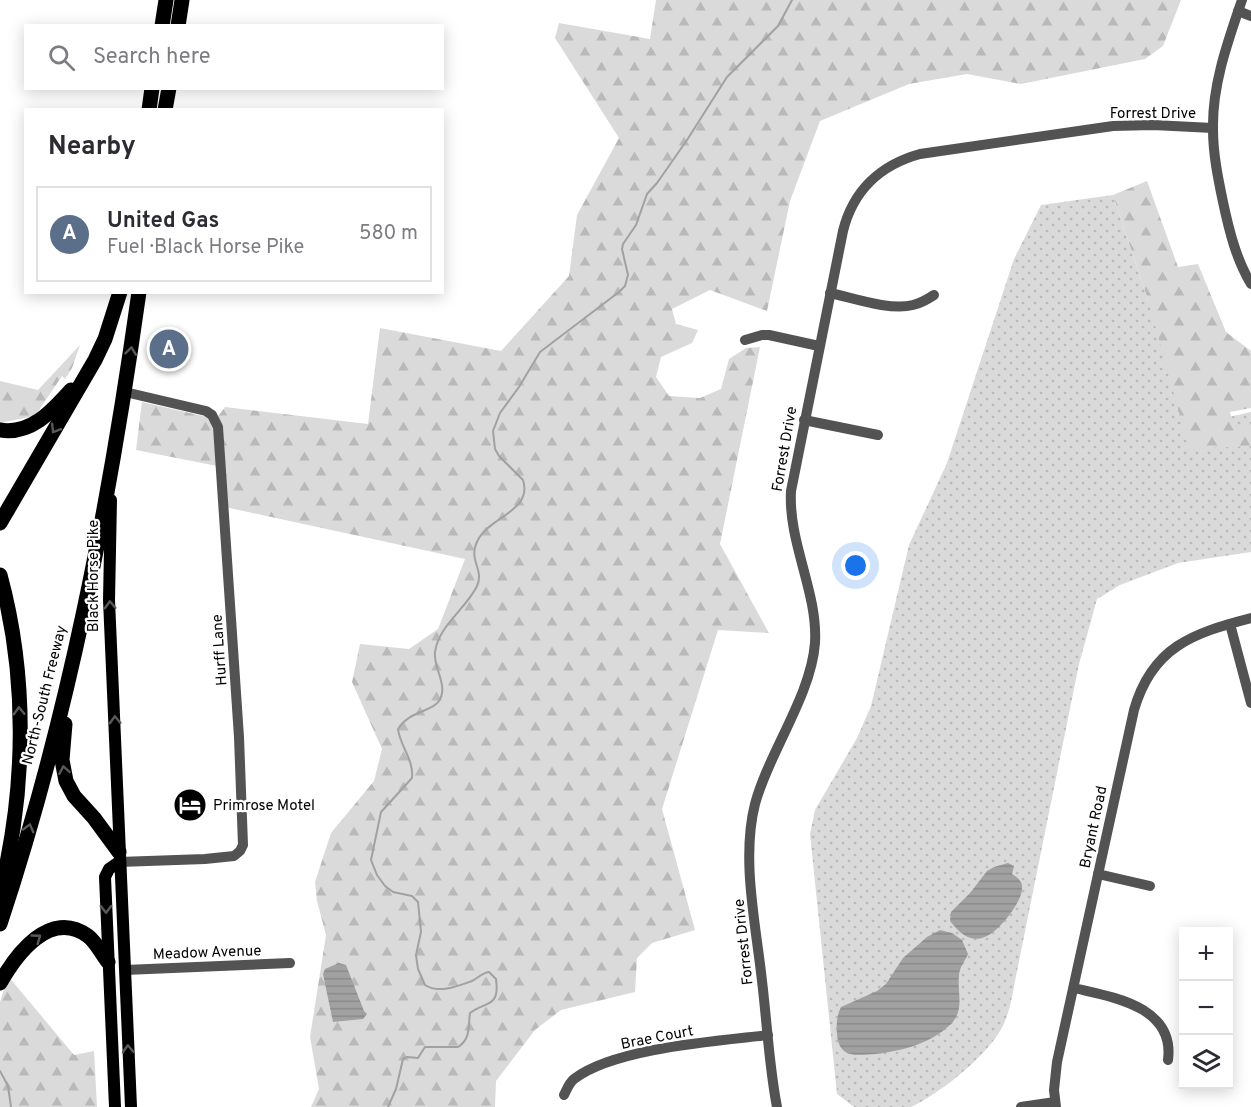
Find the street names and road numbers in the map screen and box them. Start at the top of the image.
street label: Forrest Drive [1110,105,1196,124]
street label: Forrest Drive [769,405,802,493]
street label: Black Horse Pike [85,520,104,632]
street label: Hurff Lane [209,613,232,686]
street label: North-South Freeway [19,624,72,767]
street label: Bryant Road [1076,784,1112,870]
street label: Forrest Drive [731,898,758,986]
street label: Meadow Avenue [152,942,262,965]
street label: Brae Court [619,1022,695,1055]

